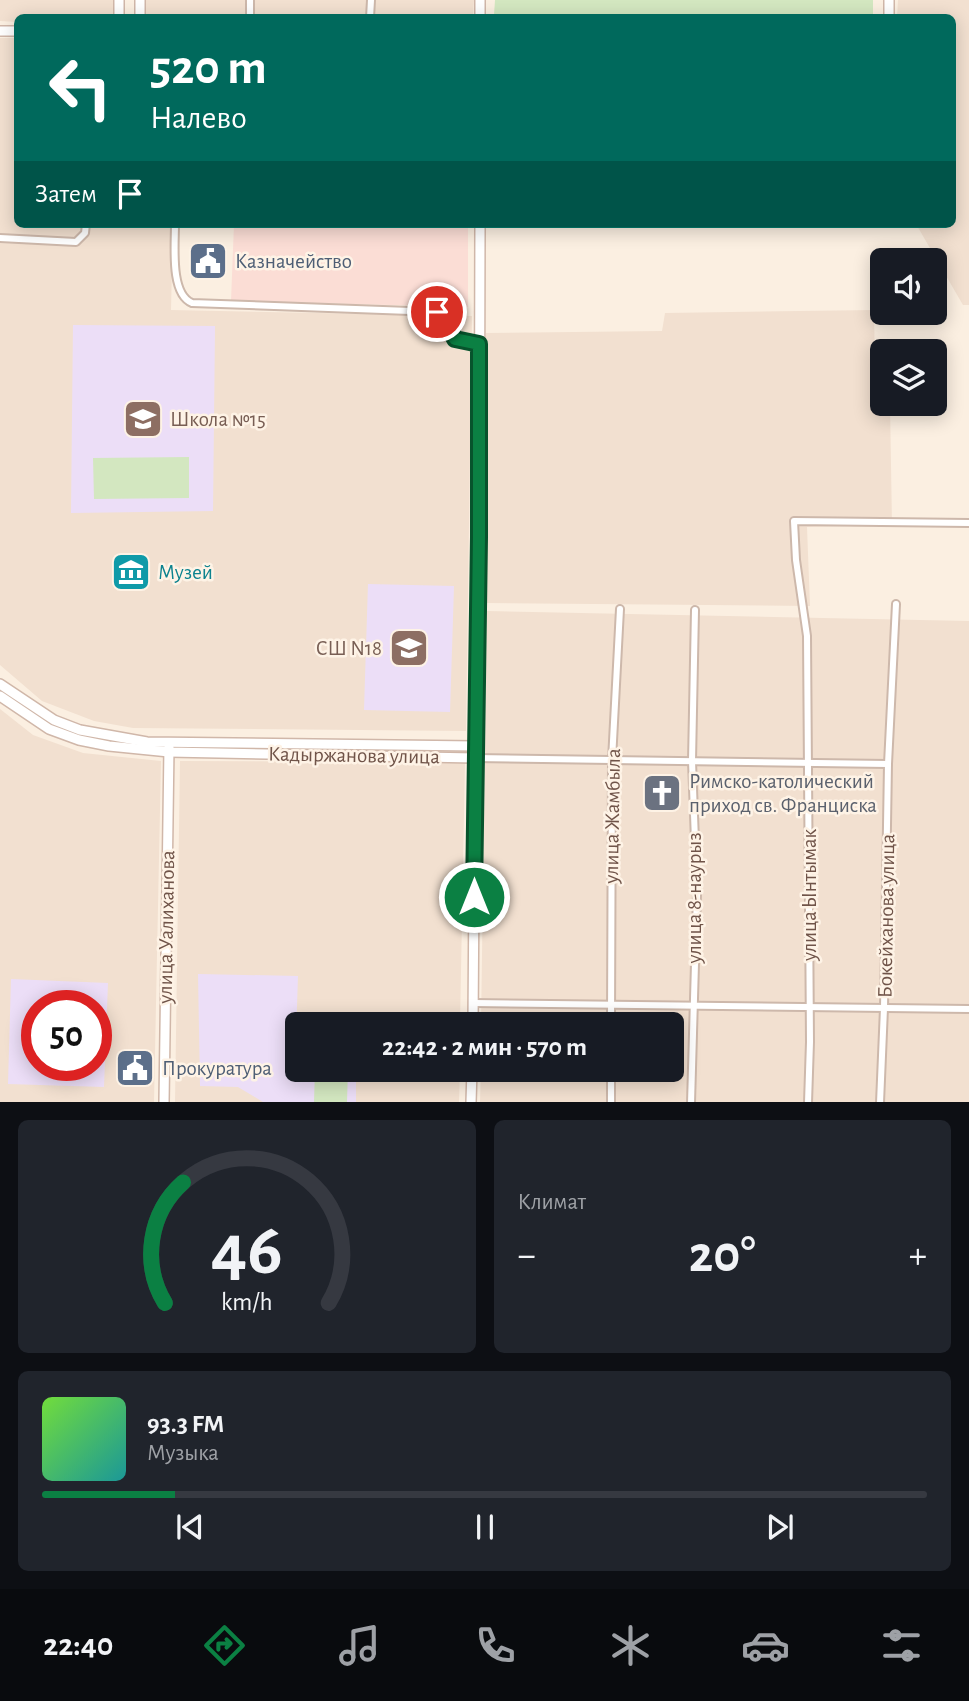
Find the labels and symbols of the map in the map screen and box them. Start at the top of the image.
public building icon: Казначейство [187,240,229,282]
place label: Казначейство [235,251,352,272]
pin [407,282,467,342]
school or university icon: Школа №15 [122,398,164,440]
place label: Школа №15 [170,409,266,430]
museum icon: Музей [110,551,152,593]
place label: Музей [158,562,213,583]
school or university icon: СШ N18 [388,627,430,669]
place label: СШ N18 [316,638,382,659]
street label: Кадыржанова улица [268,744,440,768]
street label: улица Жамбыла [601,748,624,885]
place label: Римско-католический приход св. Франциска [689,771,877,816]
church icon: Римско-католический приход св. Франциска [641,772,683,814]
street label: улица Ынтымак [799,829,820,962]
street label: улица 8-наурыз [684,832,705,965]
street label: Бокейханова улица [875,833,898,998]
street label: улица Уалиханова [155,850,178,1005]
position arrow [437,860,511,934]
speed limit sign: 50 [21,990,112,1081]
public building icon: Прокуратура [114,1047,156,1089]
place label: Прокуратура [162,1058,272,1079]

